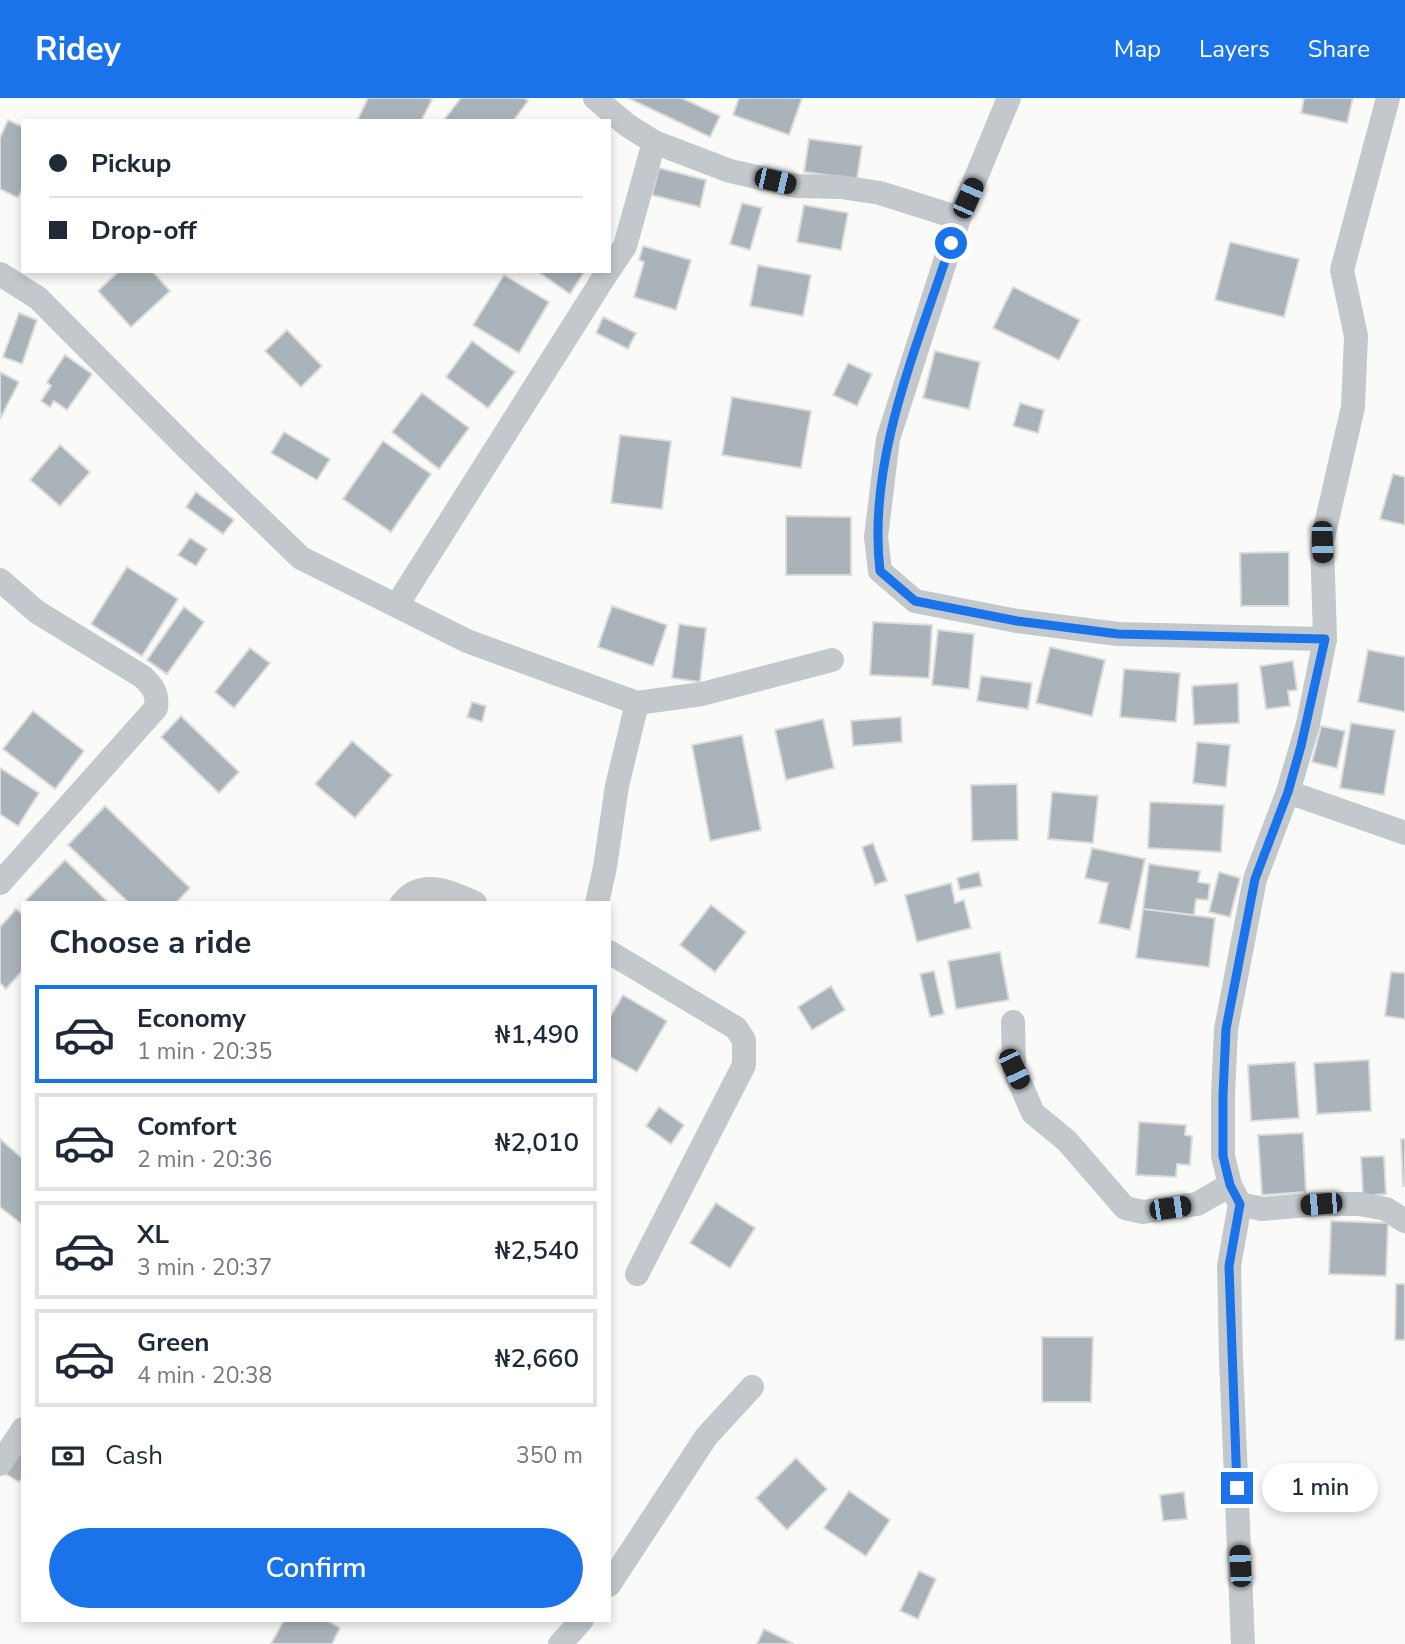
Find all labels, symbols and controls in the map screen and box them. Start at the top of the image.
text: Ridey [35,27,121,72]
text: Map [1114,33,1161,65]
text: Layers [1199,33,1270,65]
text: Share [1308,33,1370,65]
text: Pickup [91,146,171,181]
car [753,166,798,196]
car [950,175,987,221]
text: Drop-off [91,213,197,248]
route start [935,227,967,259]
car [1311,521,1334,563]
text: Choose a ride [49,921,251,964]
text: Economy [137,1001,246,1036]
icon: car [53,1003,116,1066]
text: ₦1,490 [495,1017,579,1052]
text: 1 min · 20:35 [137,1036,272,1067]
car [996,1046,1033,1092]
text: Comfort [137,1109,237,1144]
icon: car [53,1111,116,1174]
text: ₦2,010 [495,1125,579,1160]
text: 2 min · 20:36 [137,1144,272,1175]
car [1300,1192,1343,1216]
car [1148,1195,1193,1221]
text: XL [137,1217,169,1252]
icon: car [53,1219,116,1282]
text: ₦2,540 [495,1233,579,1268]
text: 3 min · 20:37 [137,1252,272,1283]
text: Green [137,1325,210,1360]
icon: car [53,1327,116,1390]
text: ₦2,660 [495,1341,579,1376]
text: 4 min · 20:38 [137,1360,272,1391]
icon: cash [49,1437,87,1475]
text: Cash [105,1438,163,1473]
text: 350 m [516,1440,583,1471]
callout: 1 min [1262,1464,1377,1512]
route end [1221,1472,1253,1504]
text: 1 min [1291,1472,1349,1503]
button: Confirm [49,1528,583,1608]
car [1229,1544,1252,1588]

